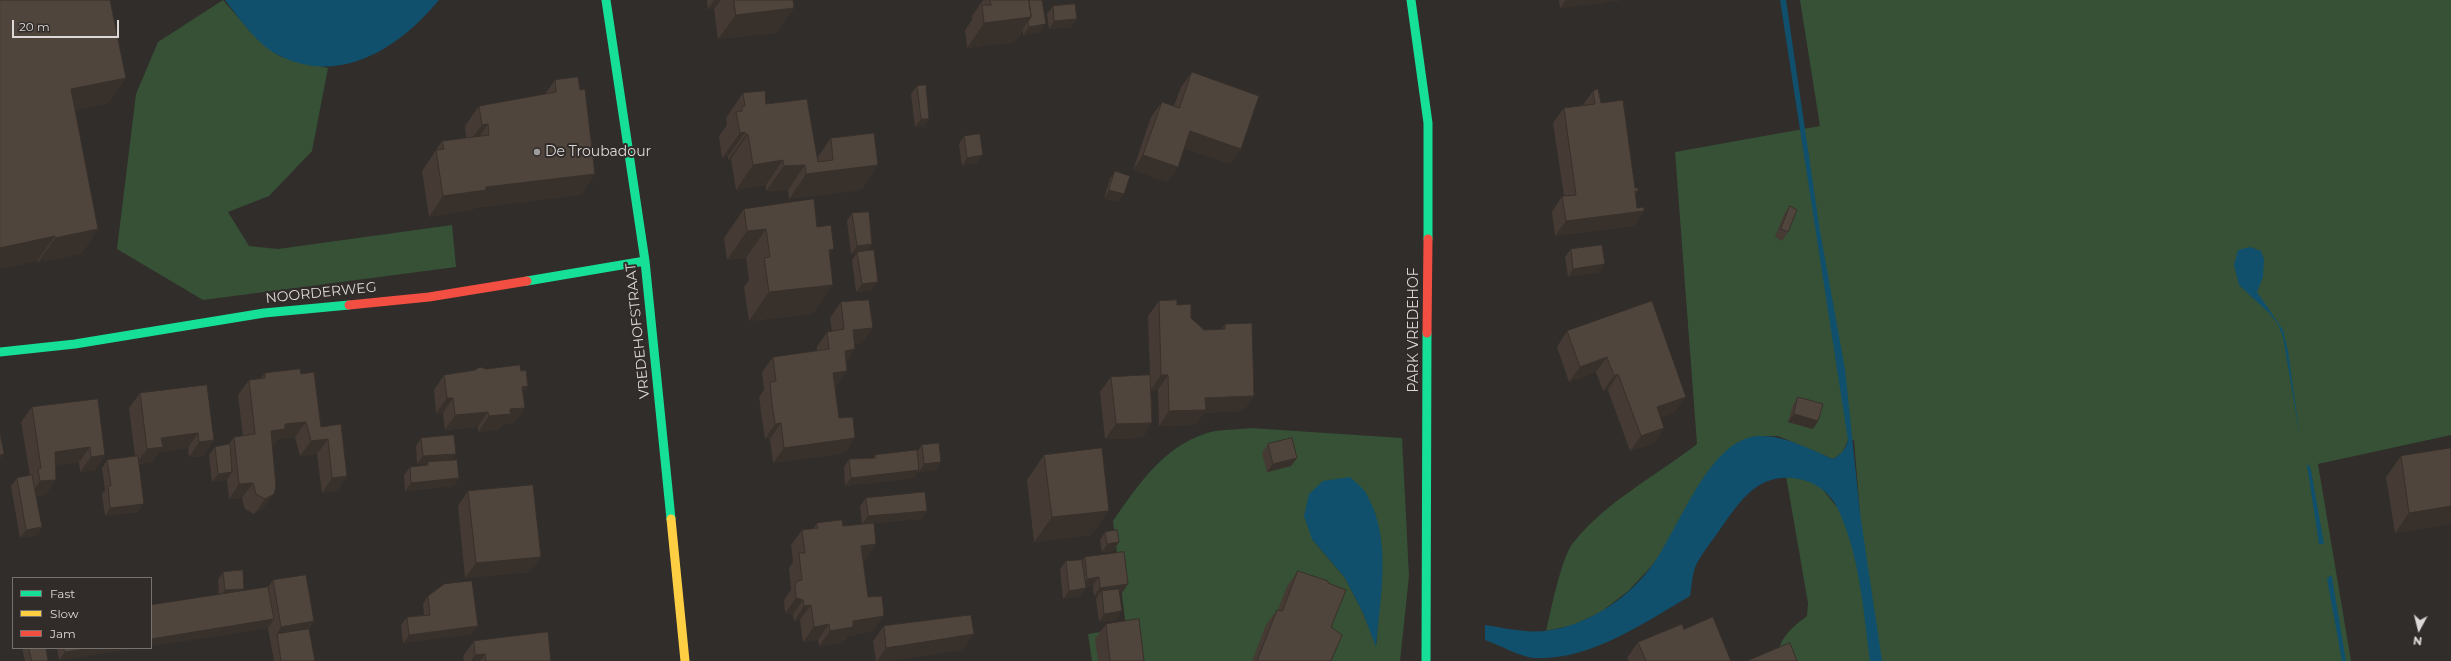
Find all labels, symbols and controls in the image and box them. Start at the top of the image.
scale bar [14,12,121,38]
text: 20 m [19,19,50,34]
place label: De Troubadour [545,144,651,160]
marker: De Troubadour [532,147,542,157]
street label: VREDEHOFSTRAAT [623,262,653,400]
street label: PARK VREDEHOF [1406,267,1422,393]
street label: NOORDERWEG [265,279,377,307]
legend [12,577,152,649]
text: Fast [50,586,75,601]
text: Slow [50,606,79,621]
north arrow [2399,609,2439,649]
text: Jam [50,626,76,641]
text: N [2412,633,2423,648]

